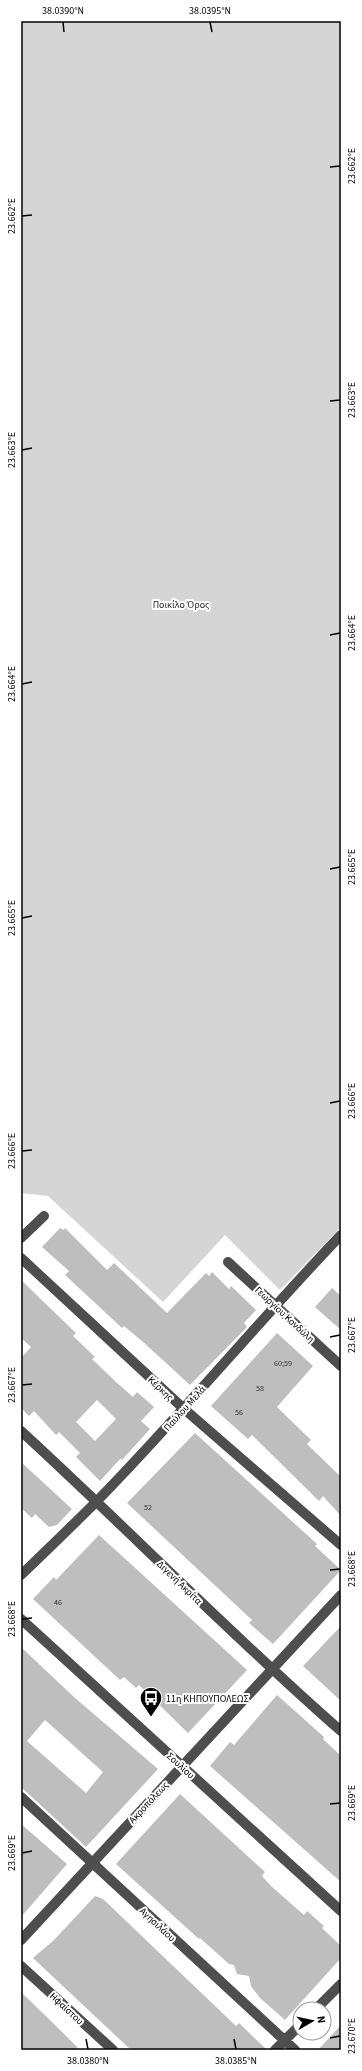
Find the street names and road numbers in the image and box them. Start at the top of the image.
street label: Γεωργίου Κονδύλη [251,1283,317,1346]
street label: Κέρκης [144,1373,177,1405]
street label: Παύλου Μελά [161,1383,209,1434]
street label: Διγενή Ακρίτα [154,1557,205,1608]
street label: Σουλίου [163,1749,197,1782]
street label: Ακροπόλεως [126,1778,172,1827]
street label: Αγησιλάου [136,1904,178,1945]
street label: Ηφαίστου [46,1989,86,2028]

